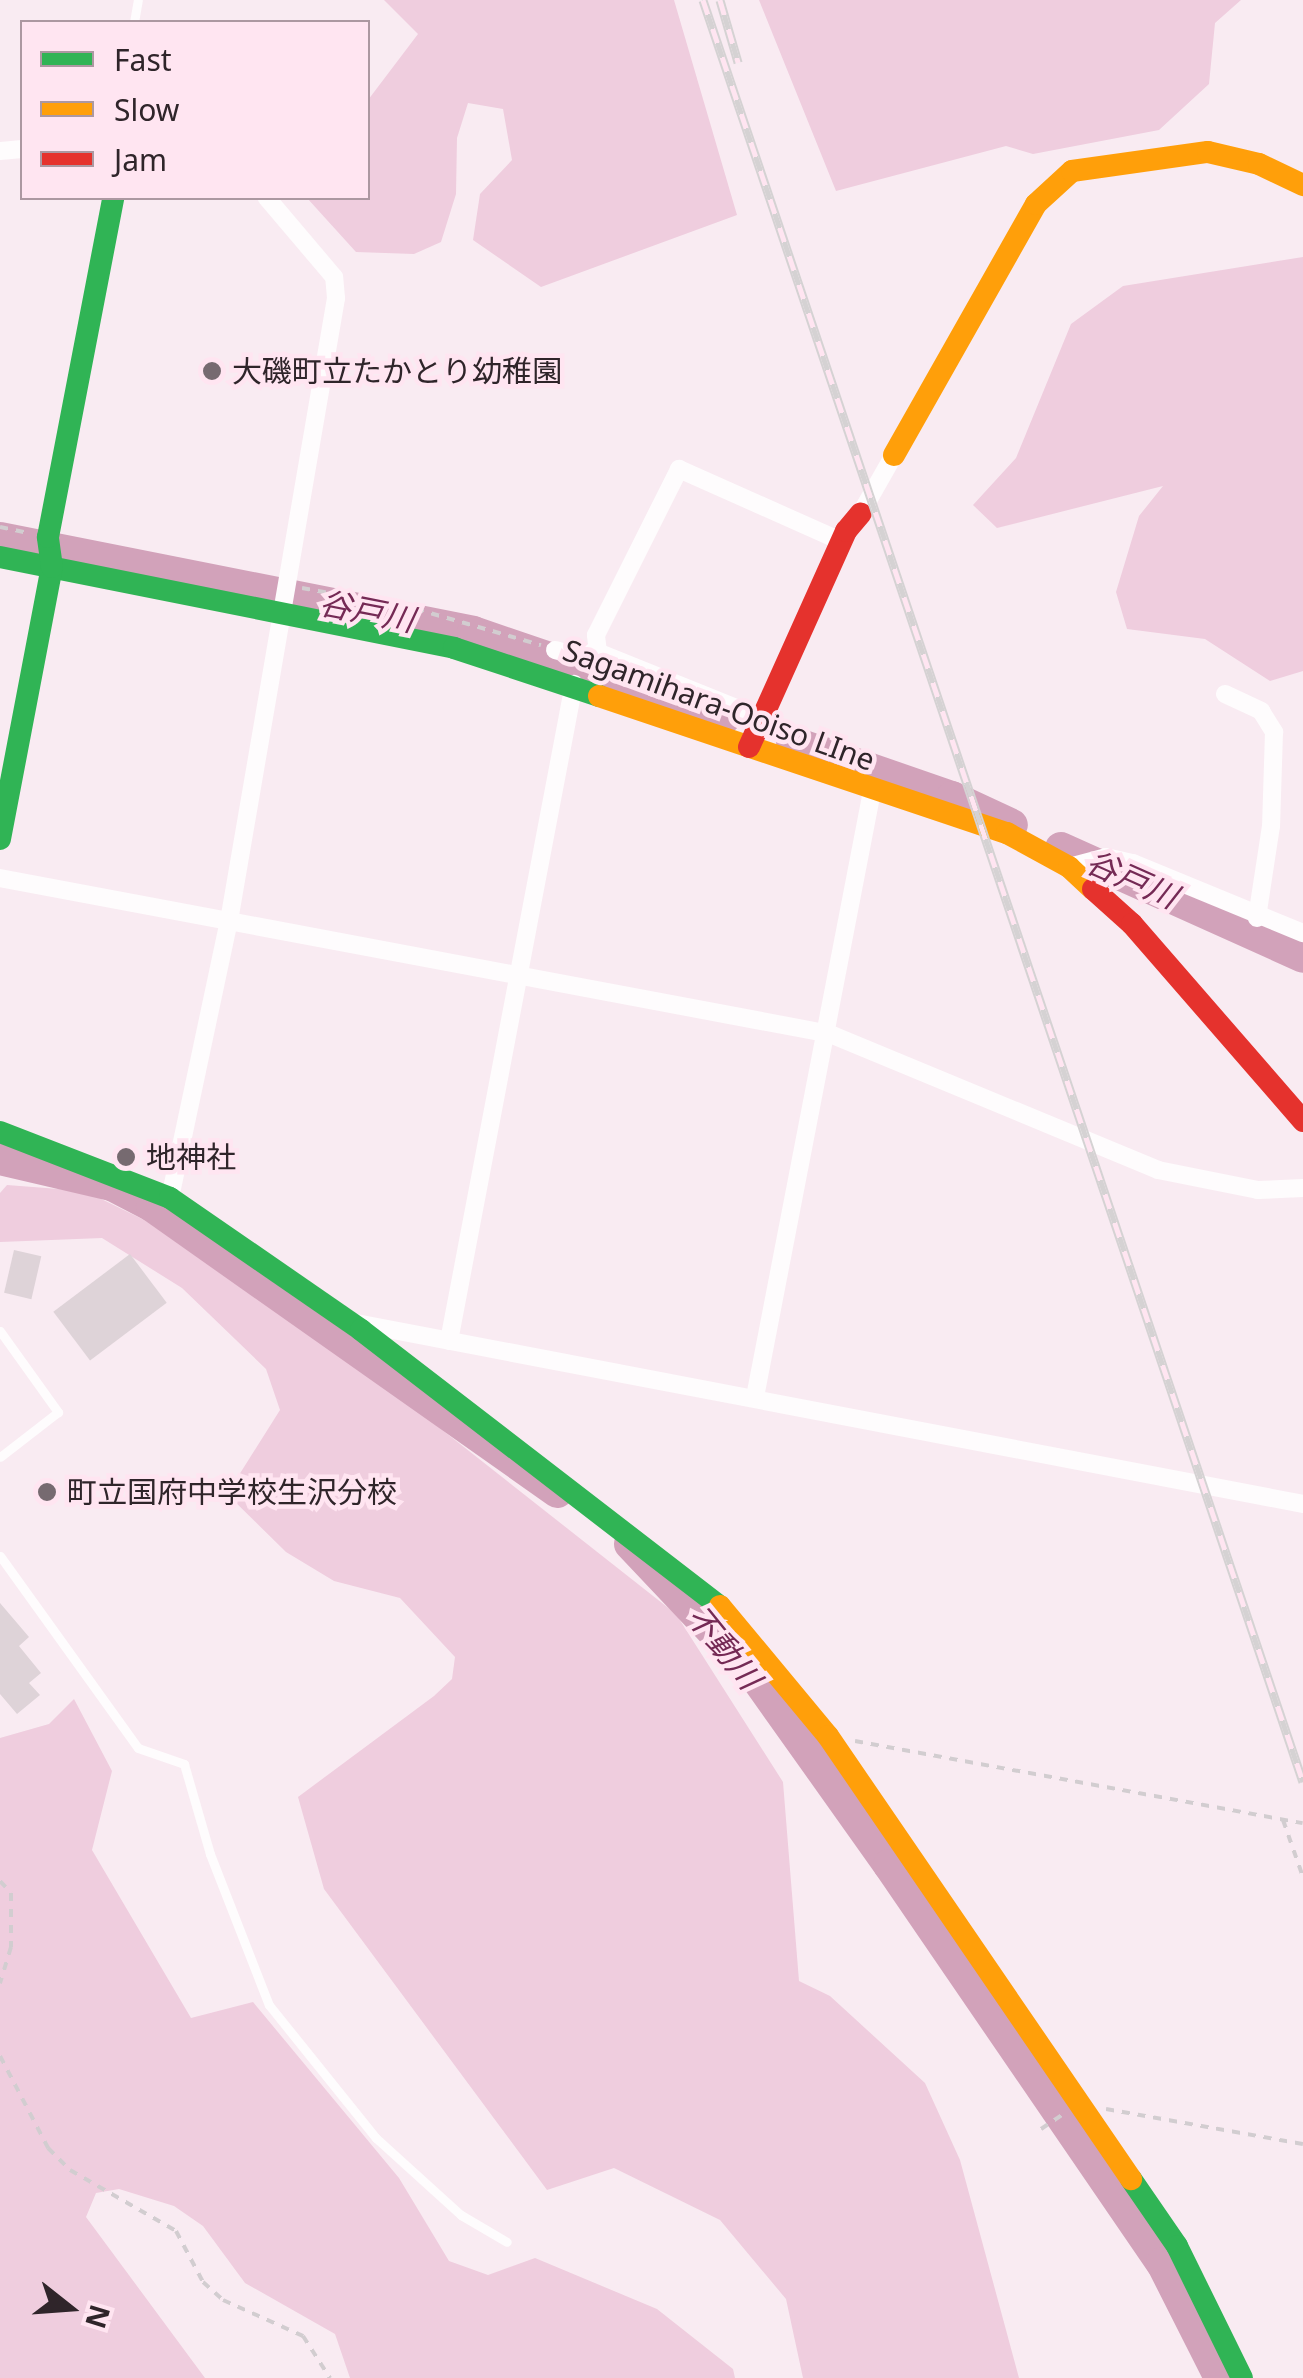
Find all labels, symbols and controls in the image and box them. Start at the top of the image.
legend [20,20,370,200]
text: Fast [114,39,172,80]
text: Slow [114,89,179,130]
text: Jam [114,139,167,180]
place label: 大磯町立たかとり幼稚園 [232,353,562,389]
marker: 大磯町立たかとり幼稚園 [201,360,223,382]
water label: 谷戸川 [316,583,418,639]
street label: Sagamihara-Ooiso LIne [558,632,880,778]
water label: 谷戸川 [1080,842,1184,916]
place label: 地神社 [146,1139,236,1175]
marker: 地神社 [115,1146,137,1168]
place label: 町立国府中学校生沢分校 [67,1474,397,1510]
marker: 町立国府中学校生沢分校 [36,1481,58,1503]
water label: 不動川 [679,1598,769,1696]
north arrow [20,2258,120,2358]
text: N [77,2300,120,2333]

